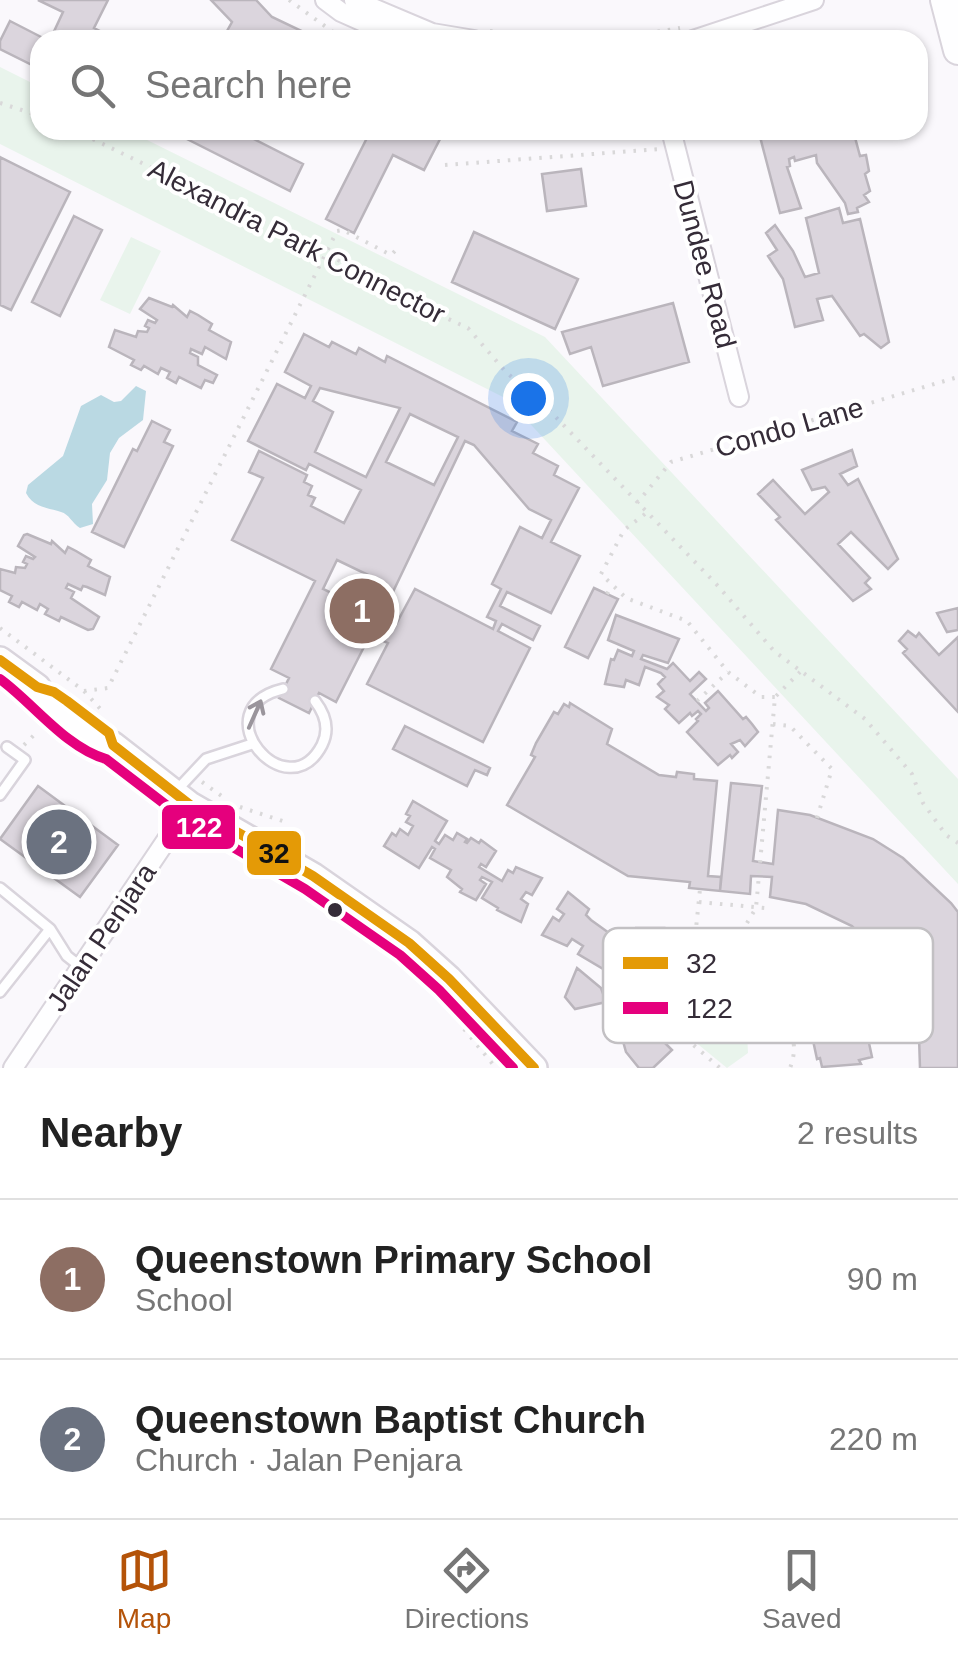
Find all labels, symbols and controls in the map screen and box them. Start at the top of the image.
search box [30,30,928,140]
icon: search [65,58,120,113]
text: Search here [145,64,352,106]
street label: Alexandra Park Connector [143,153,450,330]
street label: Dundee Road [667,177,742,352]
your location [503,373,554,424]
street label: Condo Lane [712,392,867,463]
pin: 1 [330,574,394,648]
one-way arrow [248,699,266,729]
line badge: 122 [160,803,237,851]
pin: 2 [27,804,92,880]
text: 122 [176,812,222,843]
line badge: 32 [245,829,303,877]
text: 32 [258,838,290,869]
street label: Jalan Penjara [41,857,162,1017]
unlabelled marker [325,900,345,920]
legend [603,928,933,1043]
text: 32 [686,948,717,979]
text: 122 [686,993,733,1024]
text: Nearby [40,1109,182,1156]
text: 2 results [797,1115,918,1151]
text: Queenstown Primary School [135,1239,652,1281]
text: 1 [64,1261,81,1297]
text: 90 m [847,1261,918,1297]
text: School [135,1282,233,1318]
text: Queenstown Baptist Church [135,1399,646,1441]
text: 2 [64,1421,81,1457]
text: 220 m [829,1421,918,1457]
text: Church · Jalan Penjara [135,1442,462,1478]
tab: Map [117,1543,172,1635]
tab: Directions [405,1543,529,1635]
tab: Saved [762,1543,841,1635]

